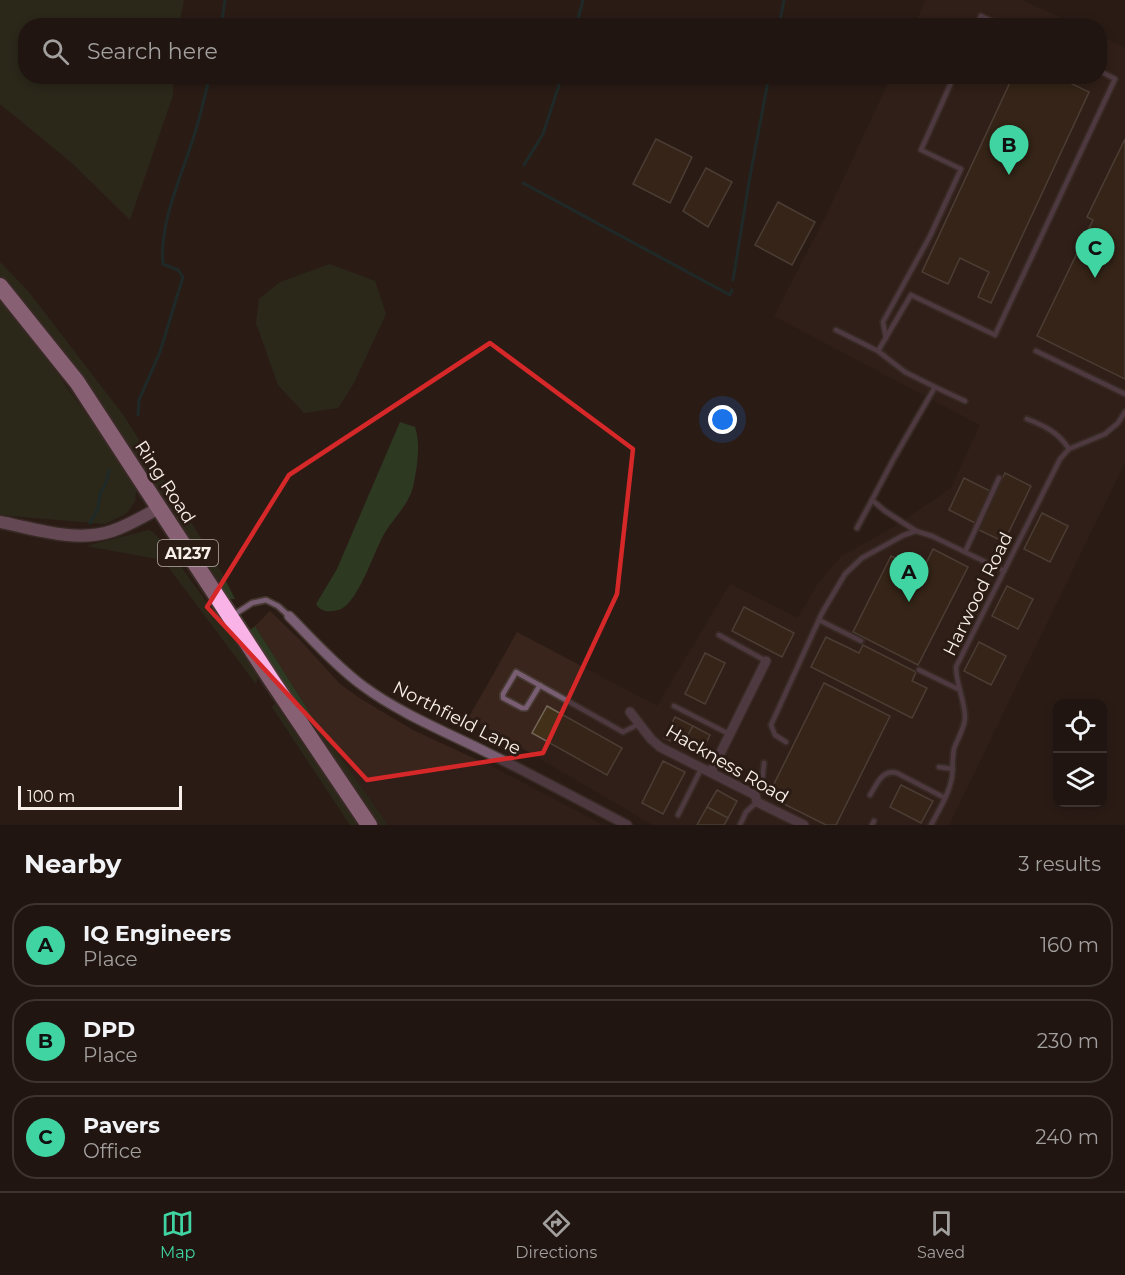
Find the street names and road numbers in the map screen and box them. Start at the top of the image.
street label: Ring Road [130,437,200,527]
street label: Harwood Road [939,529,1017,659]
road number: A1237 [158,540,218,566]
street label: Northfield Lane [389,676,525,760]
street label: Hackness Road [662,720,792,808]

